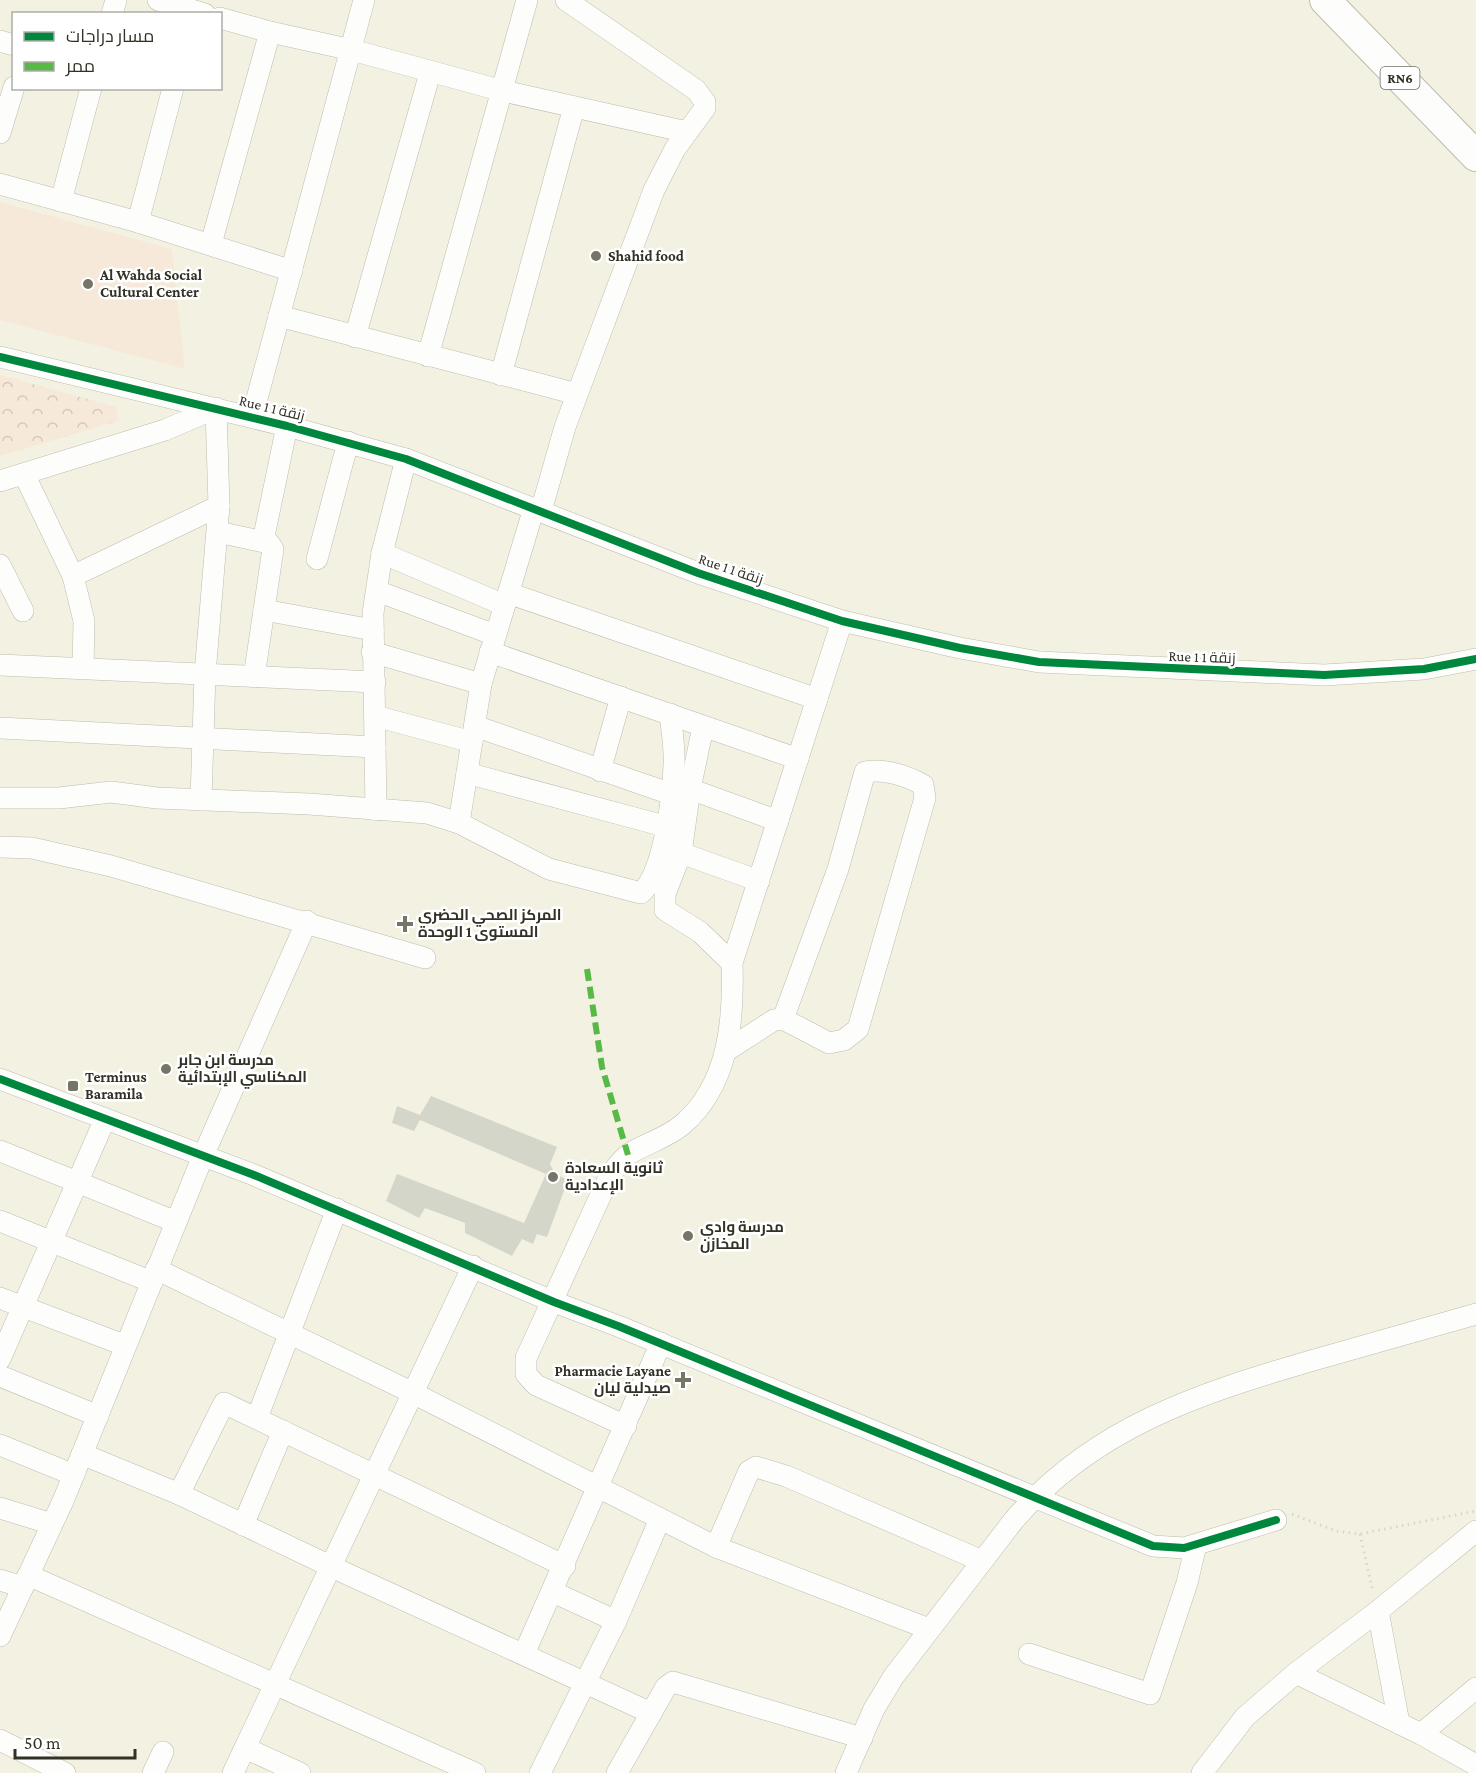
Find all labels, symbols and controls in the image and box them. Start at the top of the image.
legend [12,12,222,90]
text: مسار دراجات [66,26,154,47]
text: ممر [65,56,95,77]
road number: RN6 [1380,67,1420,89]
place label: Shahid food [608,248,685,264]
marker: Shahid food [589,249,603,263]
place label: Al Wahda Social Cultural Center [99,267,203,300]
marker: Al Wahda Social Cultural Center [81,277,95,291]
street label: Rue 1 زنقة 1 [237,392,307,425]
street label: Rue 1 زنقة 1 [696,550,765,588]
street label: Rue 1 زنقة 1 [1168,648,1236,667]
place label: المركز الصحي الحضري المستوى 1 الوحدة [418,907,561,941]
marker: المركز الصحي الحضري المستوى 1 الوحدة [396,915,414,933]
place label: مدرسة ابن جابر المكناسي الإبتدائية [177,1052,307,1089]
marker: مدرسة ابن جابر المكناسي الإبتدائية [159,1062,173,1076]
place label: Terminus Baramila [85,1069,147,1102]
marker: Terminus Baramila [66,1079,80,1093]
place label: ثانوية السعادة الإعدادية [565,1160,663,1195]
marker: ثانوية السعادة الإعدادية [546,1170,560,1184]
place label: مدرسة وادي المخازن [700,1219,784,1253]
marker: مدرسة وادي المخازن [681,1229,695,1243]
place label: Pharmacie Layane صيدلية ليان [554,1363,671,1397]
marker: Pharmacie Layane صيدلية ليان [676,1373,690,1387]
scale bar [15,1722,135,1760]
text: 50 m [24,1733,61,1753]

